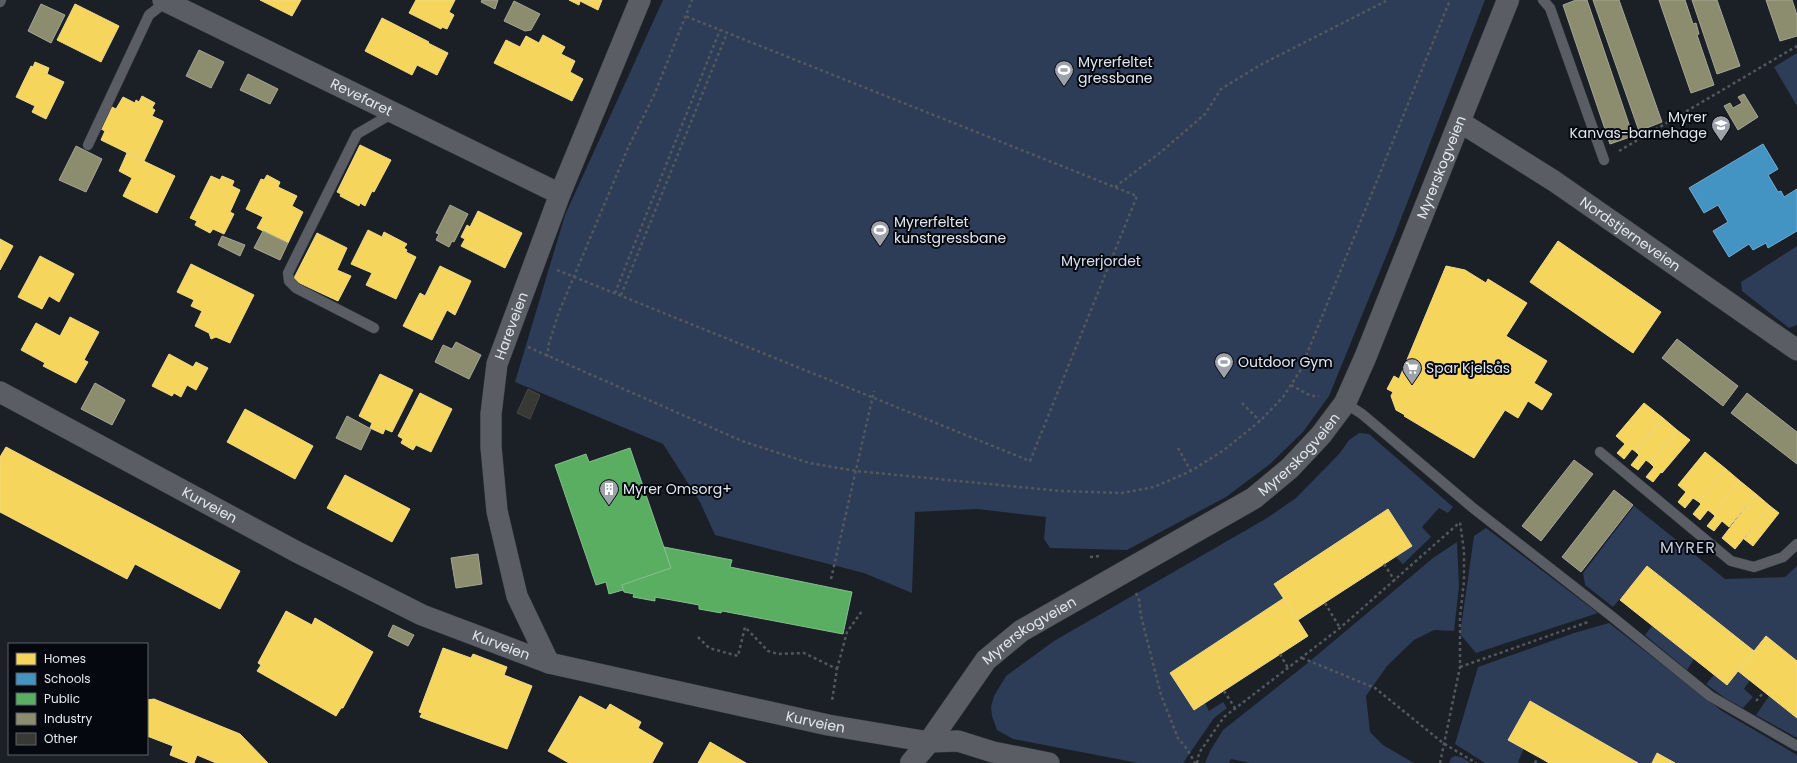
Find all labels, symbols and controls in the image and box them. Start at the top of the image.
place label: Myrerfeltet gressbane [1078,52,1153,88]
sports icon: Myrerfeltet gressbane [1053,59,1075,87]
street label: Revefaret [327,73,396,121]
place label: Myrer Kanvas-barnehage [1569,107,1707,143]
street label: Myrerskogveien [1412,113,1471,222]
school or university icon: Myrer Kanvas-barnehage [1710,114,1732,142]
street label: Nordstjerneveien [1576,192,1685,276]
place label: Myrerfeltet kunstgressbane [894,212,1006,248]
sports icon: Myrerfeltet kunstgressbane [869,219,891,247]
park label: Myrerjordet [1061,251,1141,271]
street label: Hareveien [490,289,533,362]
sports icon: Outdoor Gym [1213,351,1235,379]
place label: Outdoor Gym [1238,352,1333,372]
supermarket icon: Spar Kjelsås [1401,357,1423,385]
place label: Spar Kjelsås [1426,358,1510,378]
street label: Myrerskogveien [1254,409,1344,501]
building icon: Myrer Omsorg+ [598,478,620,506]
place label: Myrer Omsorg+ [623,479,732,499]
street label: Kurveien [178,482,241,528]
district label: MYRER [1660,536,1716,559]
street label: Myrerskogveien [978,592,1080,669]
street label: Kurveien [469,625,533,665]
legend [8,643,148,755]
text: Homes [44,650,86,667]
text: Schools [44,670,91,687]
text: Public [44,690,80,707]
street label: Kurveien [784,706,847,738]
text: Industry [44,710,93,727]
text: Other [44,730,78,747]

